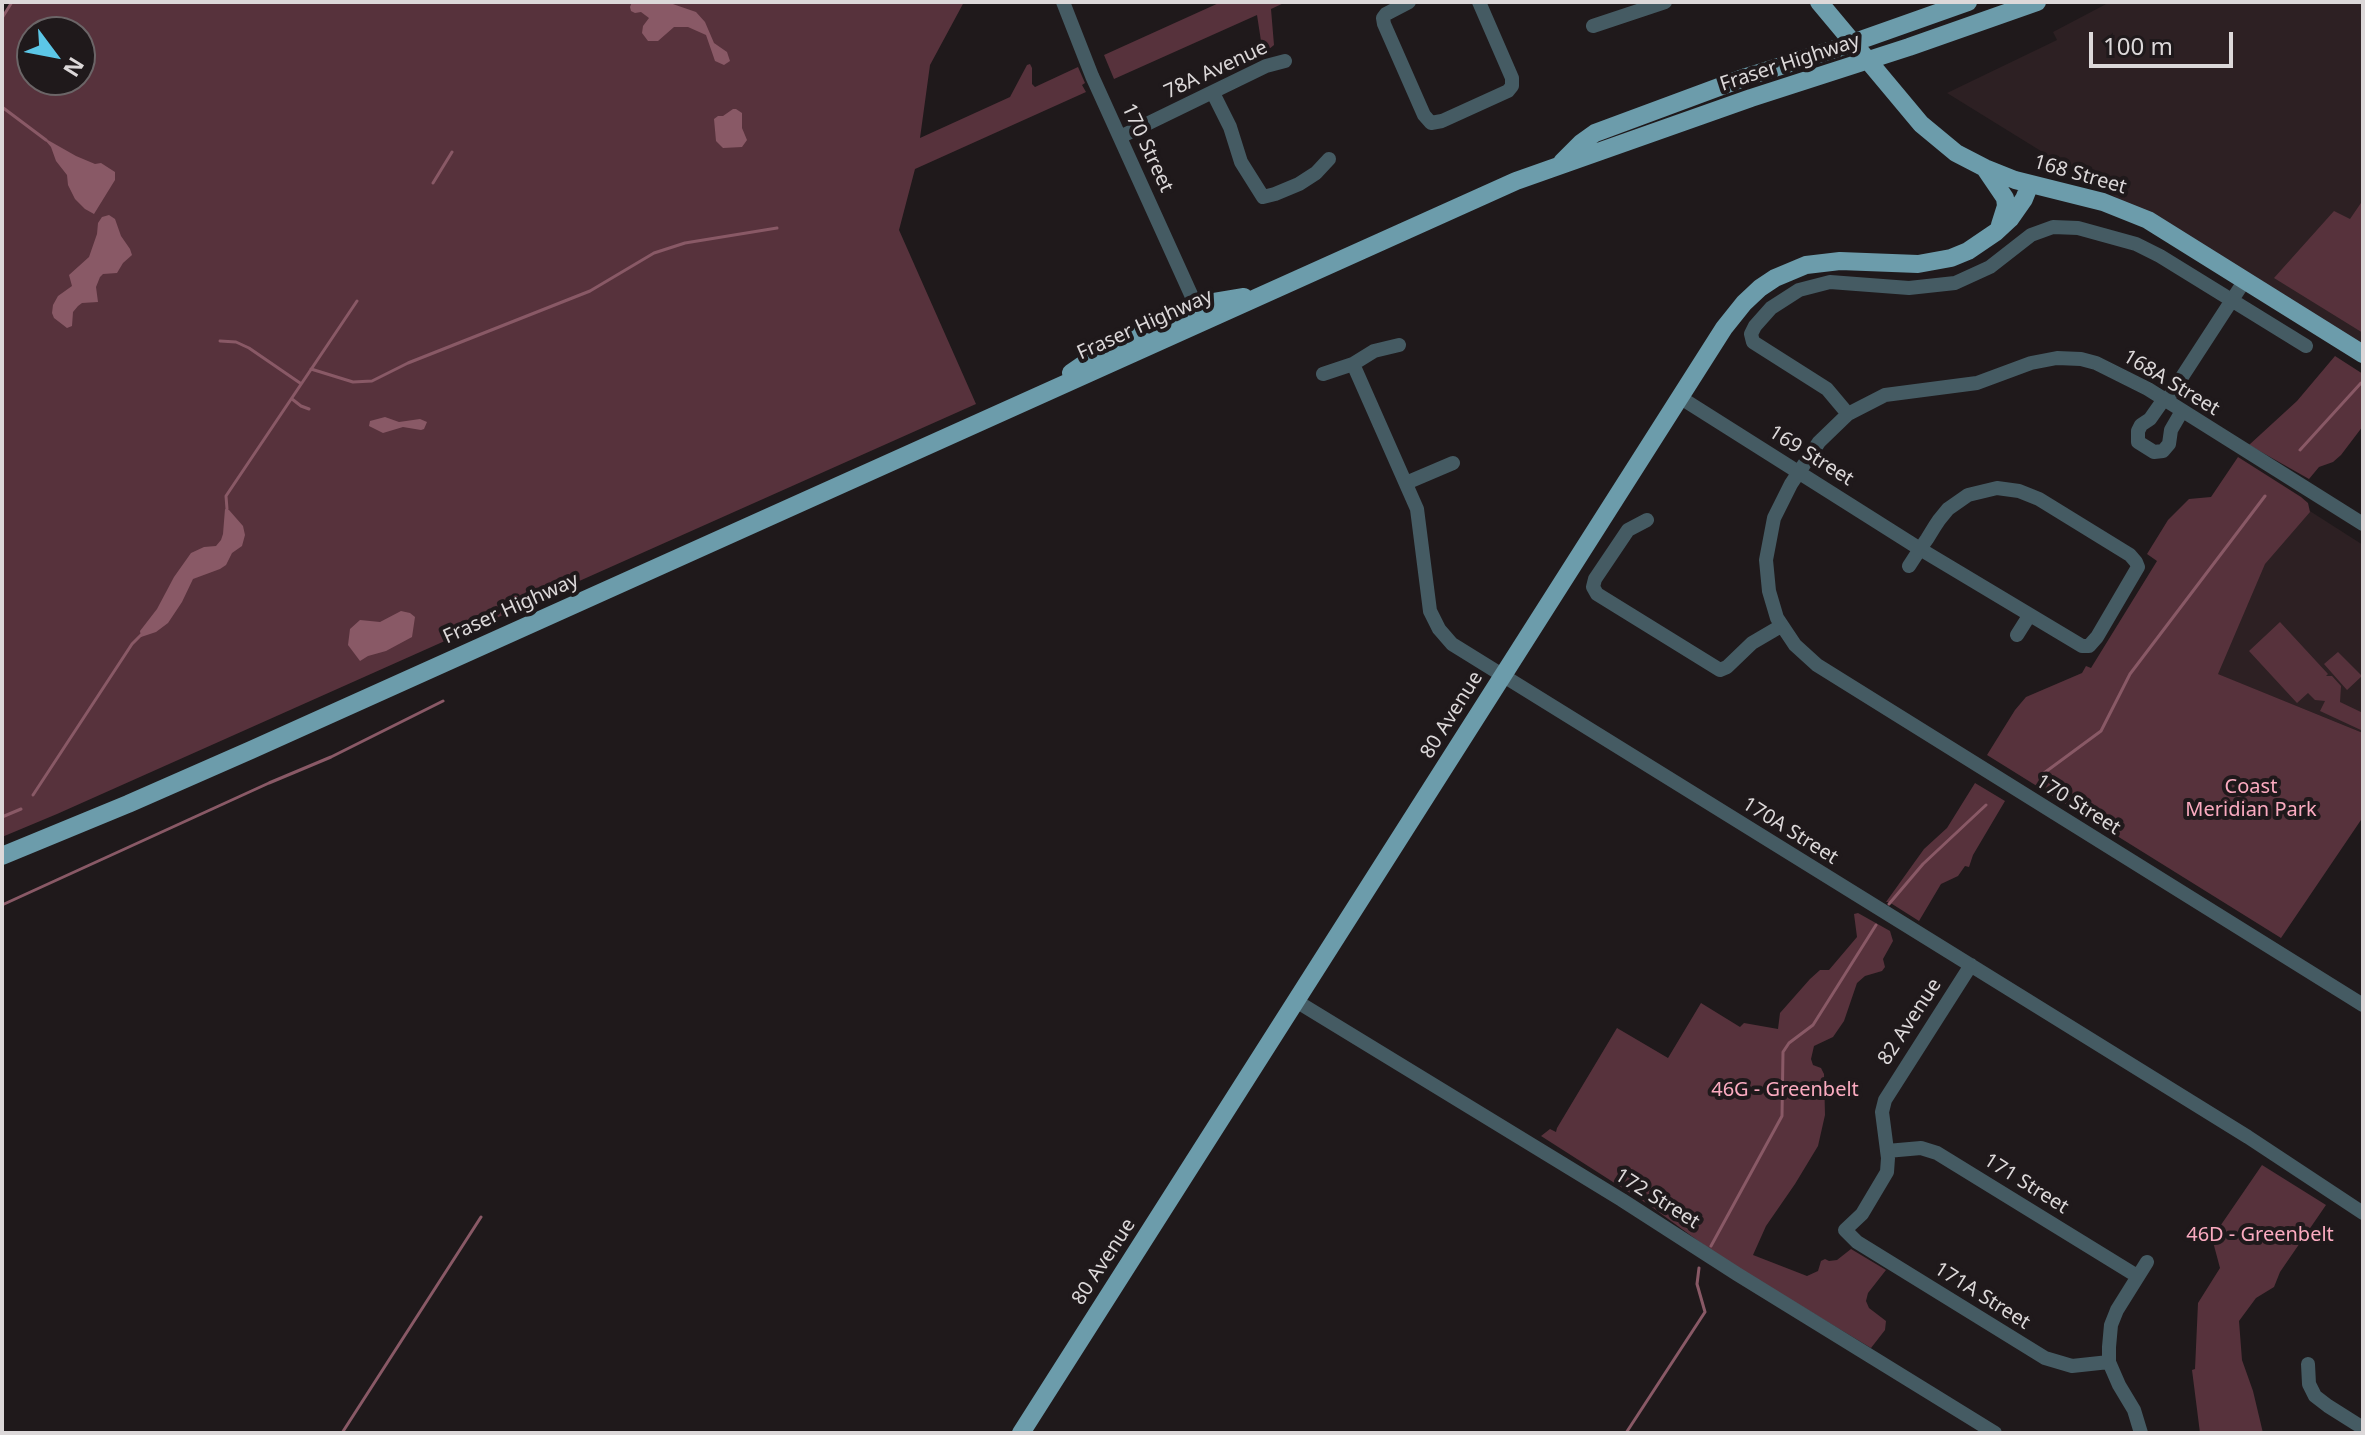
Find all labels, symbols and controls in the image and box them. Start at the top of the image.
north arrow [16,16,96,96]
scale bar [2093,16,2237,66]
street label: Fraser Highway [1717,29,1863,97]
text: 100 m [2103,29,2173,62]
street label: 78A Avenue [1161,36,1271,104]
text: N [57,52,92,83]
street label: 170 Street [1116,100,1178,196]
street label: 168 Street [2031,150,2129,200]
street label: Fraser Highway [1074,284,1216,366]
street label: 168A Street [2118,345,2224,421]
street label: 169 Street [1764,421,1858,491]
street label: Fraser Highway [440,568,582,650]
street label: 80 Avenue [1416,667,1488,763]
street label: 170 Street [2031,770,2125,840]
park label: Coast Meridian Park [2185,775,2317,822]
street label: 170A Street [1738,792,1842,870]
street label: 82 Avenue [1873,974,1947,1070]
park label: 46G - Greenbelt [1711,1078,1859,1102]
street label: 171 Street [1979,1149,2073,1219]
street label: 172 Street [1610,1164,1704,1234]
street label: 80 Avenue [1067,1214,1141,1310]
park label: 46D - Greenbelt [2186,1223,2334,1247]
street label: 171A Street [1930,1257,2034,1335]

